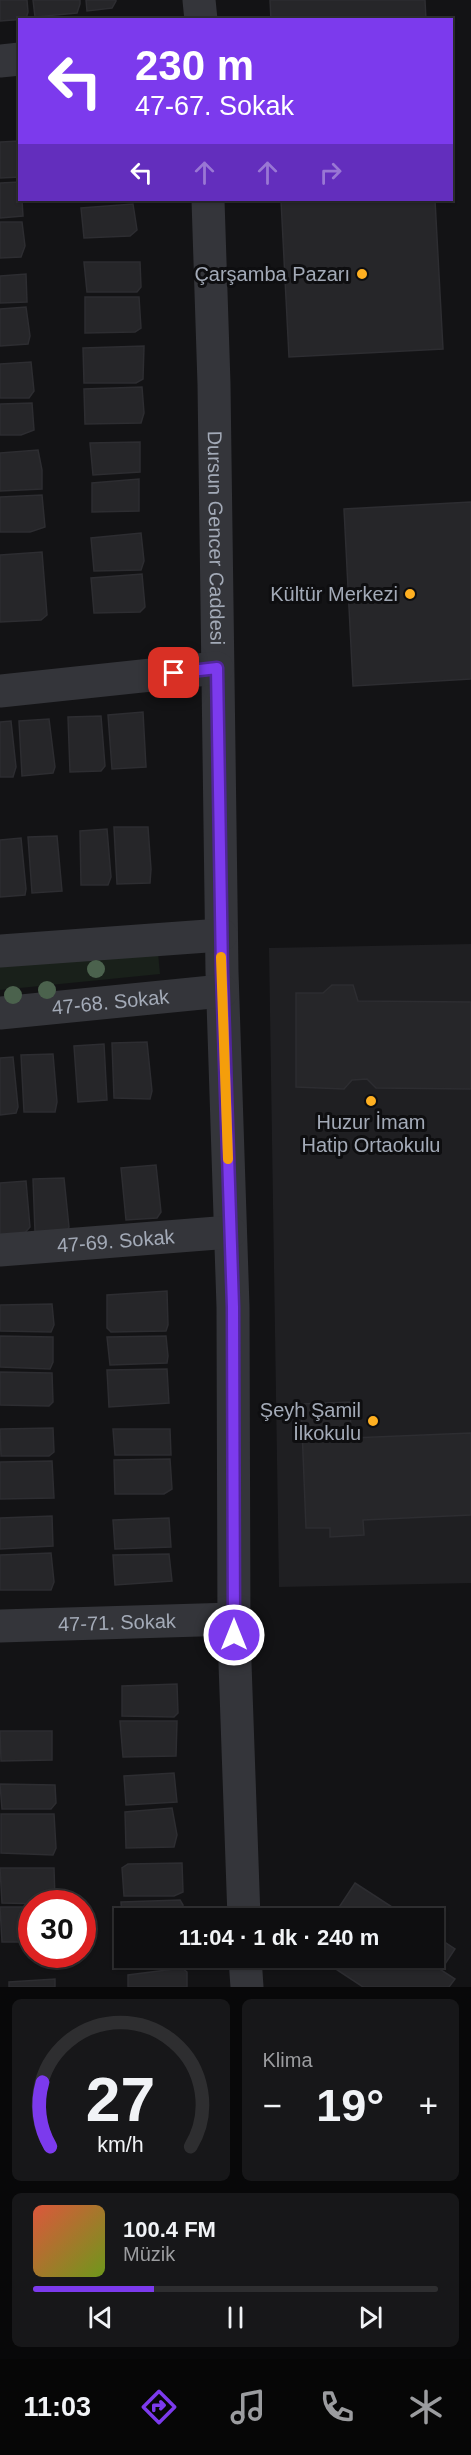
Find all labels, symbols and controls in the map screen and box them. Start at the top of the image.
icon: left [36,42,114,120]
text: 230 m [135,42,254,89]
text: 47-67. Sokak [135,91,294,121]
icon: left [125,156,158,189]
icon: ahead [188,156,221,189]
icon: ahead [251,156,284,189]
icon: right [314,156,347,189]
place label: Çarşamba Pazarı [194,263,350,285]
marker: Çarşamba Pazarı [355,267,369,281]
street label: Dursun Gencer Caddesi [204,430,229,645]
place label: Kültür Merkezi [270,583,398,605]
marker: Kültür Merkezi [403,587,417,601]
pin [148,647,199,698]
icon: arrive [157,656,190,689]
street label: 47-68. Sokak [51,985,171,1019]
marker: Huzur İmam Hatip Ortaokulu [364,1094,378,1108]
place label: Huzur İmam Hatip Ortaokulu [302,1111,440,1156]
street label: 47-69. Sokak [56,1225,176,1257]
place label: Şeyh Şamil İlkokulu [260,1399,361,1444]
marker: Şeyh Şamil İlkokulu [366,1414,380,1428]
position arrow [202,1603,266,1667]
street label: 47-71. Sokak [58,1610,177,1635]
speed limit sign: 30 [18,1890,96,1968]
text: 11:04 · 1 dk · 240 m [179,1925,379,1950]
text: Klima [263,2049,313,2071]
text: 27 [86,2065,155,2134]
text: 19° [316,2080,384,2131]
text: − [263,2087,282,2124]
text: + [419,2087,438,2124]
text: km/h [98,2133,144,2157]
text: 100.4 FM [123,2217,216,2242]
text: Müzik [123,2243,175,2265]
icon: previous [84,2301,117,2334]
icon: pause [219,2301,252,2334]
icon: next [354,2301,387,2334]
icon: directions [138,2386,180,2428]
icon: music [227,2386,269,2428]
icon: phone [316,2386,358,2428]
icon: climate [405,2386,447,2428]
text: 11:03 [24,2392,91,2422]

